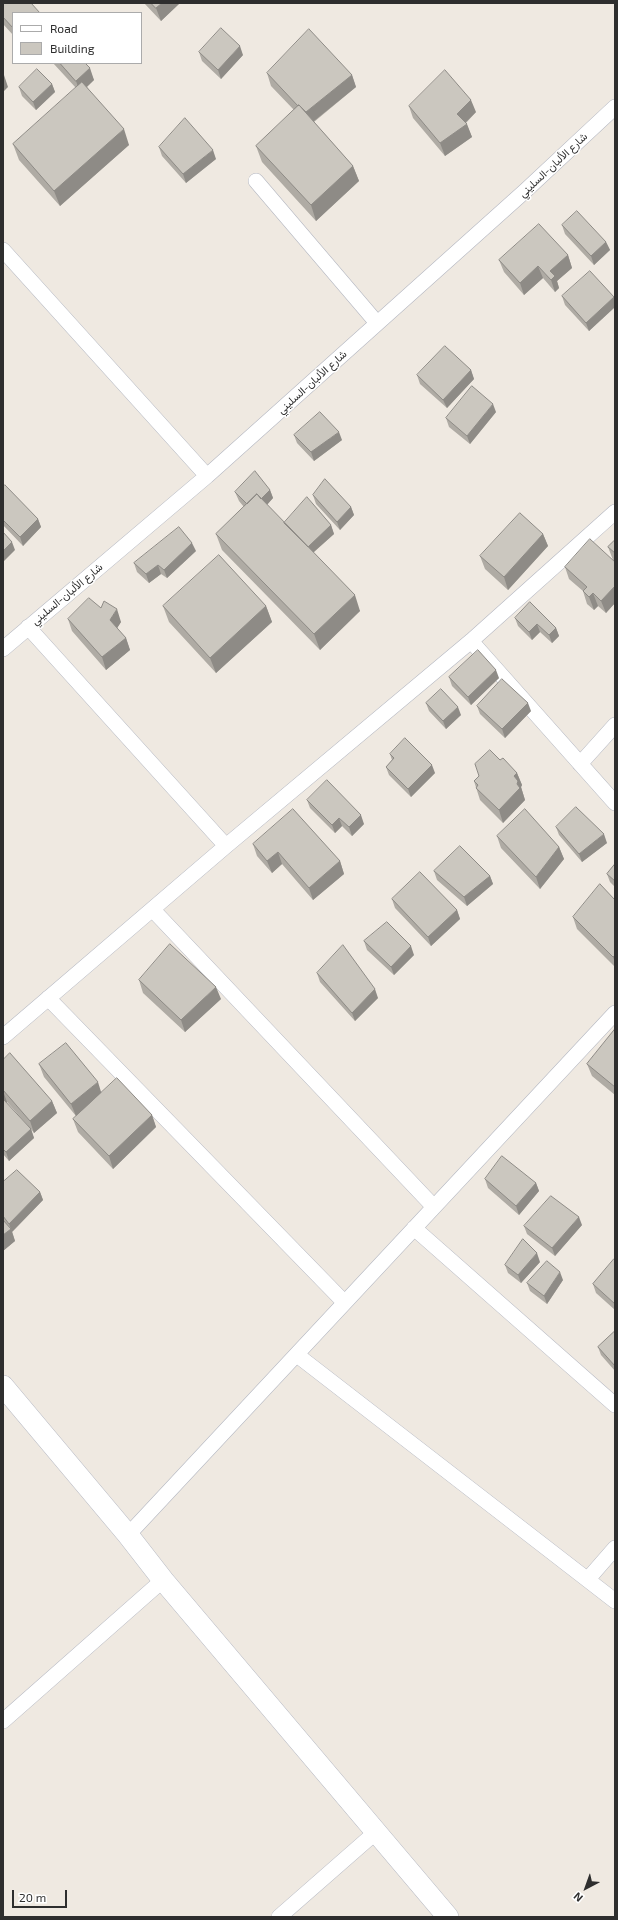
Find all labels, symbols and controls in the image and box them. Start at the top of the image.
legend [12,12,142,64]
text: Road [50,21,78,35]
text: Building [50,41,94,55]
street label: شارع الألبان-السليني [516,130,590,200]
street label: شارع الألبان-السليني [275,347,349,417]
street label: شارع الألبان-السليني [29,560,105,628]
north arrow [566,1868,606,1908]
scale bar [14,1882,69,1908]
text: 20 m [19,1890,46,1904]
text: N [571,1890,585,1905]

